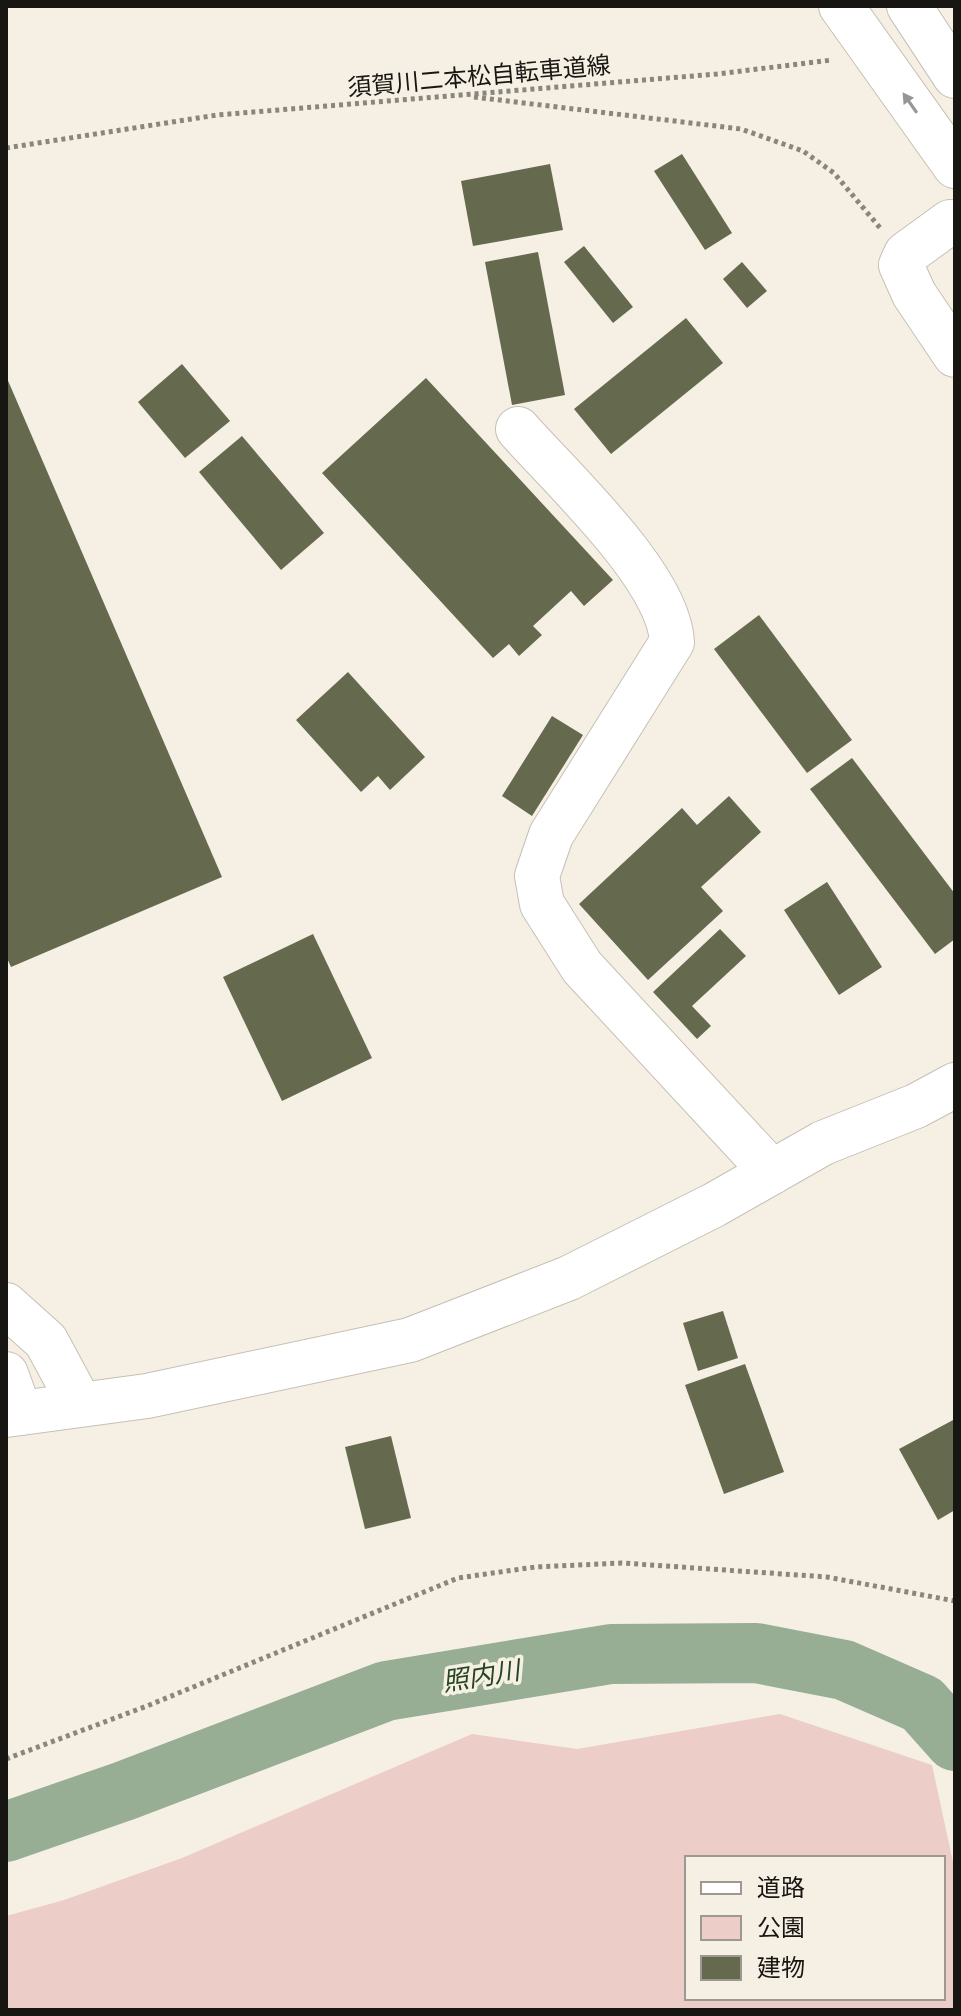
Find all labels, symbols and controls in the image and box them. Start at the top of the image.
street label: 須賀川二本松自転車道線 [346,51,612,101]
one-way arrow [903,92,918,113]
water label: 照内川 [440,1655,525,1697]
legend [685,1856,945,2000]
text: 道路 [757,1874,805,1901]
text: 公園 [757,1914,805,1941]
text: 建物 [757,1954,805,1981]

